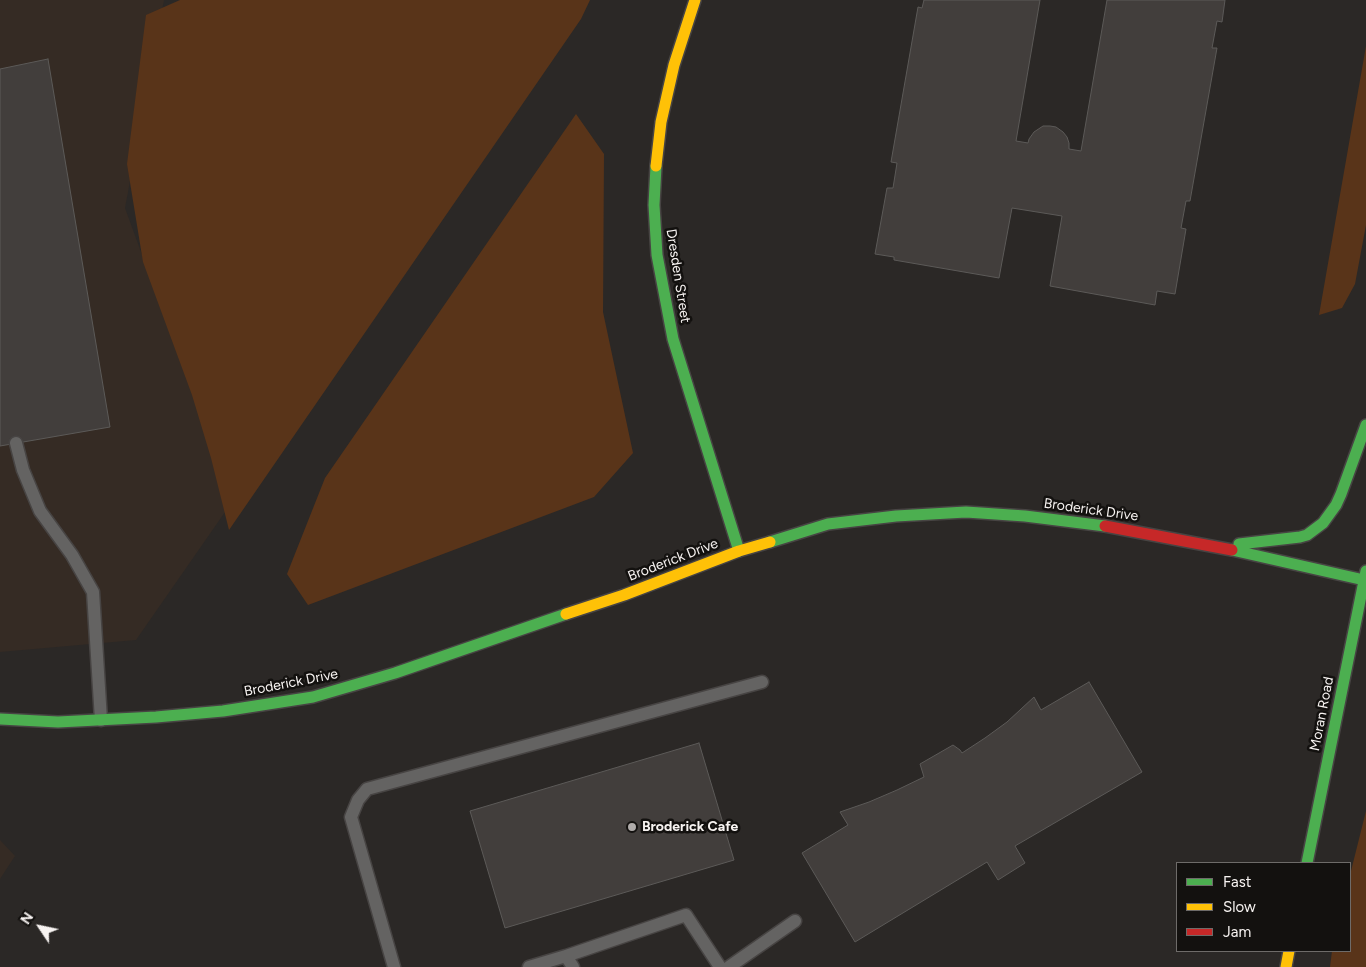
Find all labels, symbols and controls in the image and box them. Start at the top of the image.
street label: Dresden Street [662,228,694,324]
street label: Broderick Drive [1043,495,1139,525]
street label: Broderick Drive [625,535,721,585]
street label: Broderick Drive [243,666,339,700]
street label: Moran Road [1307,675,1337,753]
place label: Broderick Cafe [642,819,738,835]
marker: Broderick Cafe [626,821,638,833]
legend [1176,862,1351,952]
text: Fast [1223,873,1251,891]
text: Slow [1223,898,1256,916]
north arrow [15,902,65,952]
text: N [17,909,37,928]
text: Jam [1223,923,1251,941]

